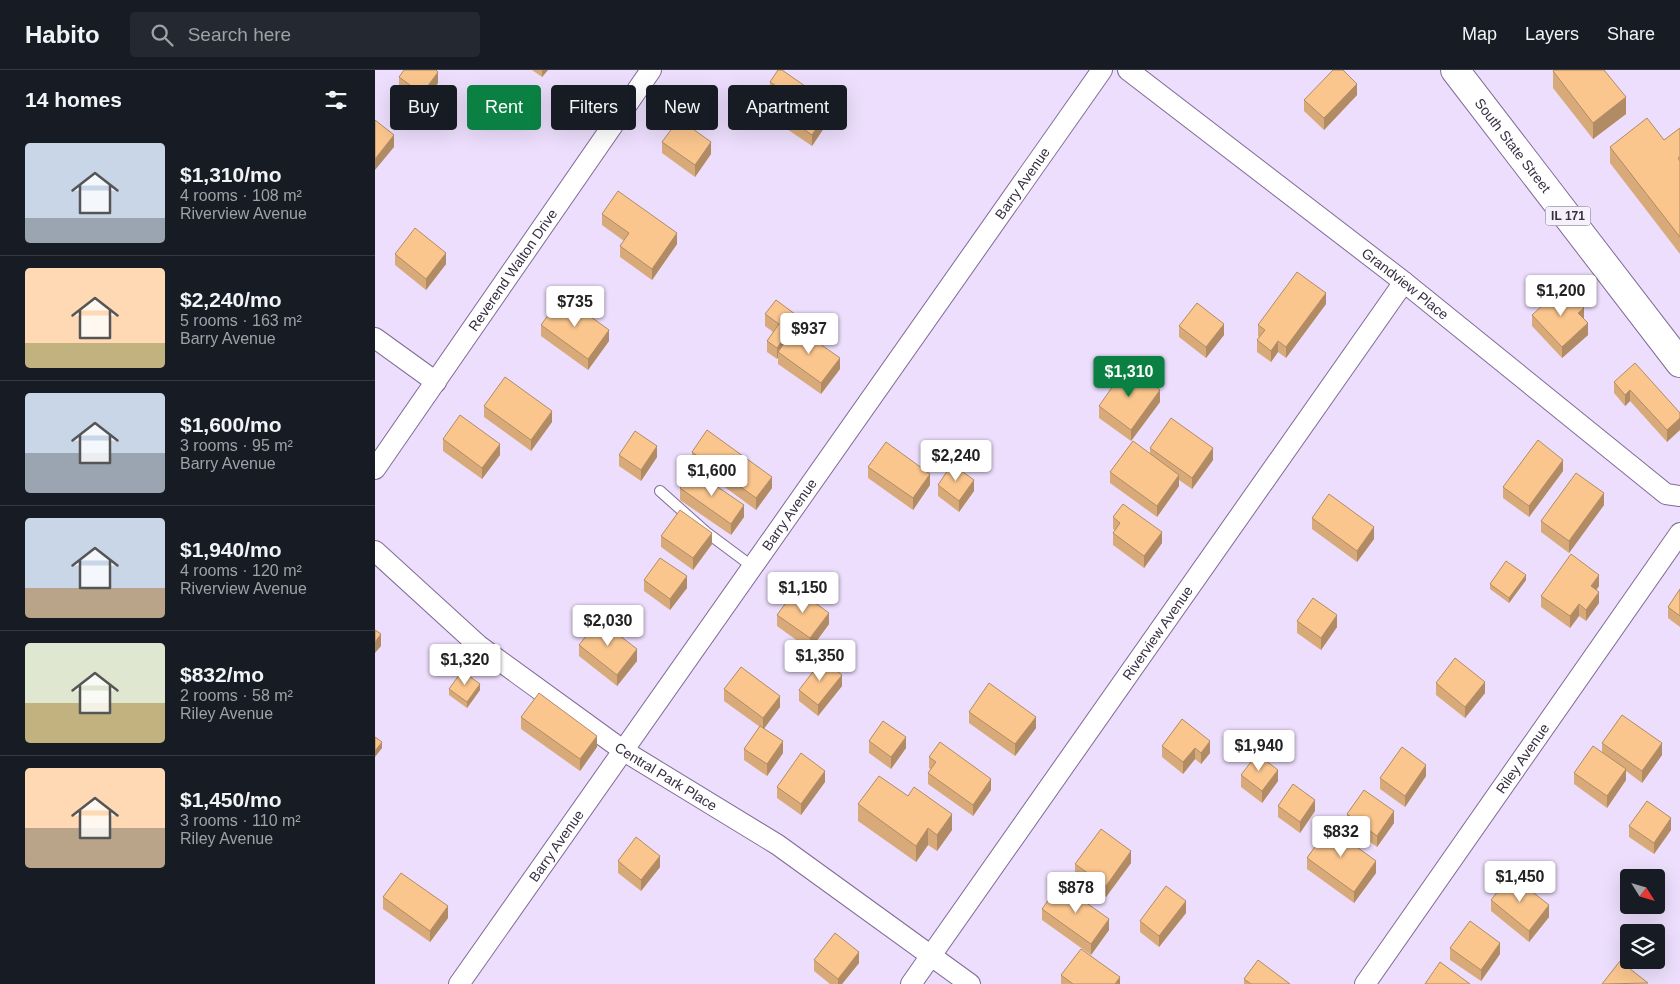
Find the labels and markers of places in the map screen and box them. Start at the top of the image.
pin: $1,200 [1520,274,1602,317]
pin: $735 [545,286,605,328]
pin: $937 [779,312,839,355]
pin: $1,310 [1088,356,1170,398]
pin: $2,240 [915,440,997,482]
pin: $1,600 [671,454,753,497]
pin: $1,150 [762,572,844,614]
pin: $2,030 [567,604,649,647]
pin: $1,350 [779,640,861,682]
pin: $1,320 [424,644,506,686]
pin: $1,940 [1218,730,1300,772]
pin: $832 [1311,816,1371,858]
pin: $1,450 [1479,860,1561,903]
pin: $878 [1046,872,1106,914]

